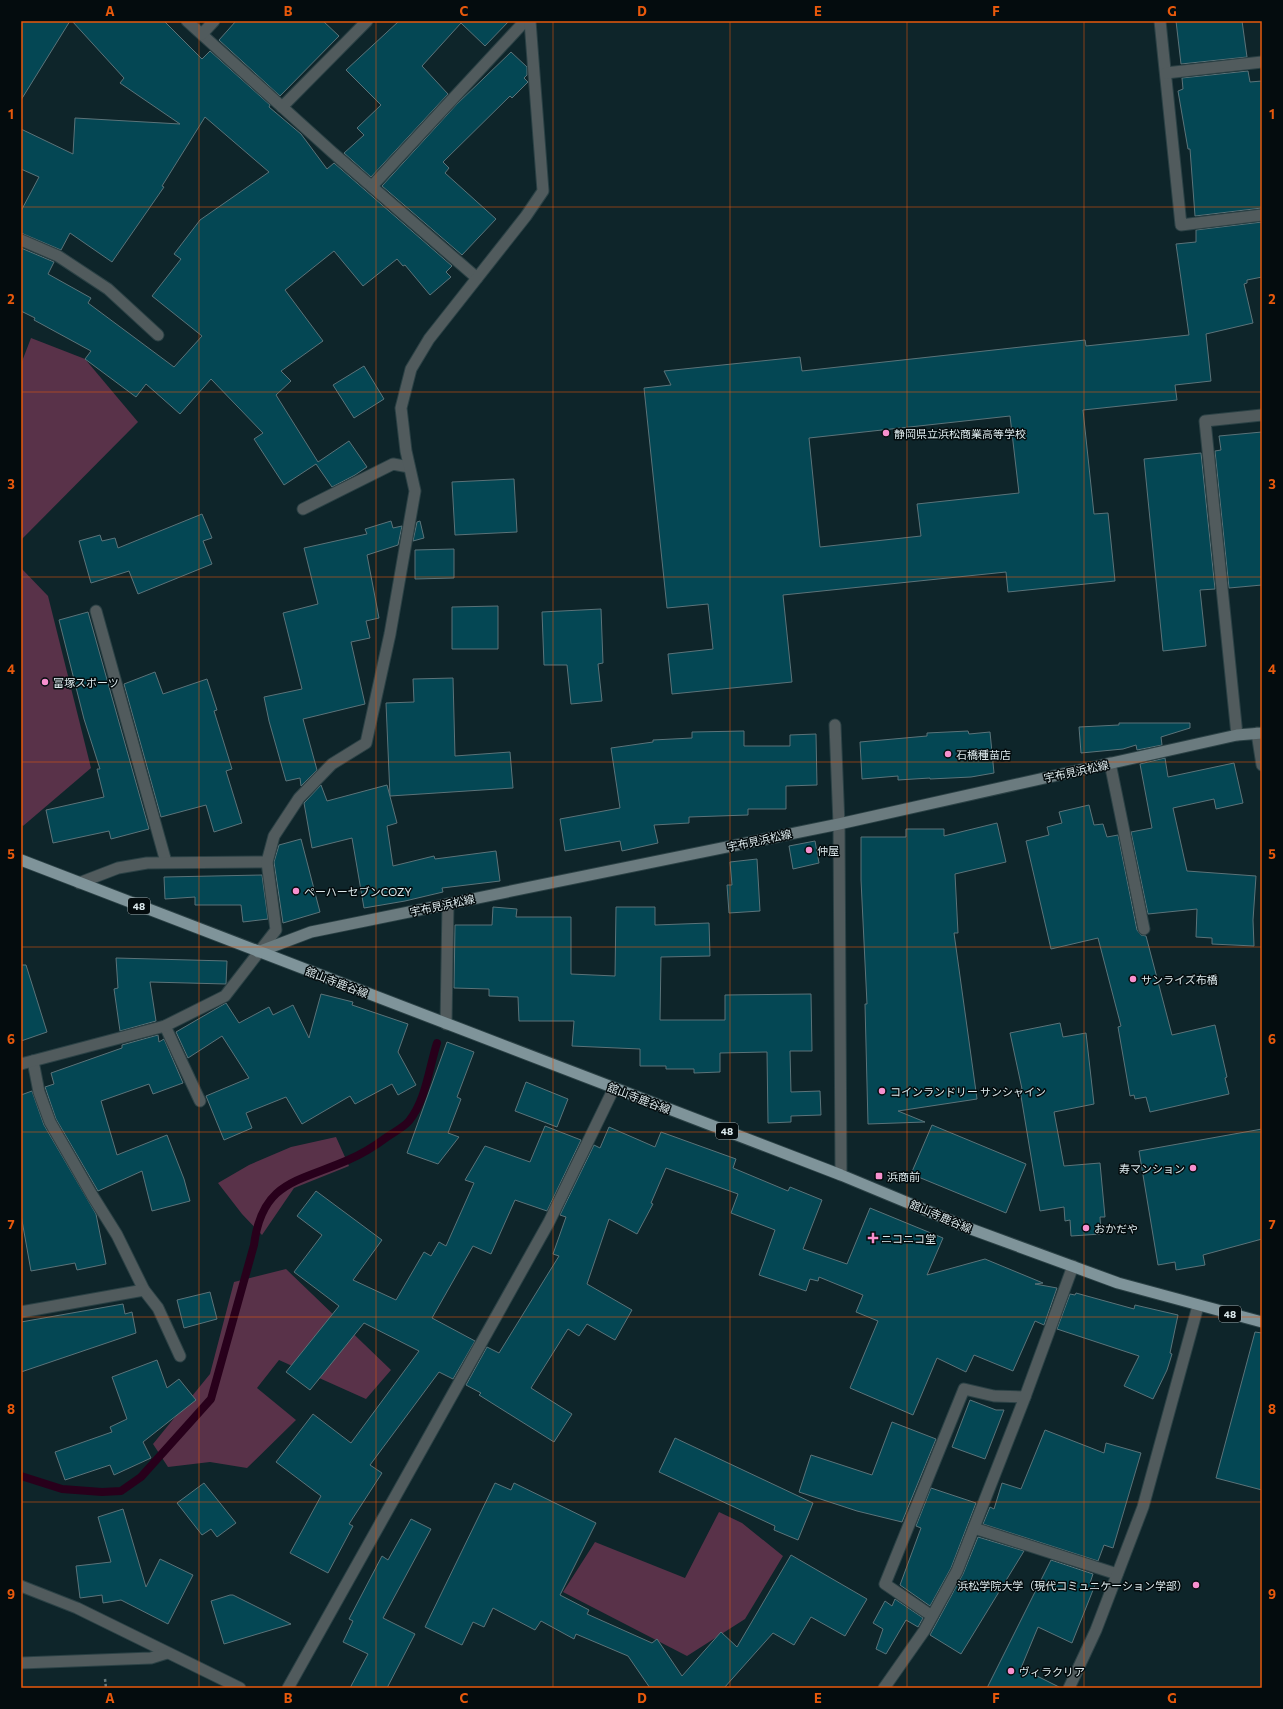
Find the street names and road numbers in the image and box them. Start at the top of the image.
street label: 宇布見浜松線 [1042,758,1110,784]
street label: 宇布見浜松線 [725,827,793,853]
street label: 宇布見浜松線 [408,892,476,918]
road number: 48 [128,898,150,914]
street label: 舘山寺鹿谷線 [304,964,370,1000]
street label: 舘山寺鹿谷線 [606,1080,672,1116]
road number: 48 [716,1123,738,1139]
street label: 舘山寺鹿谷線 [908,1197,974,1235]
road number: 48 [1219,1306,1241,1322]

